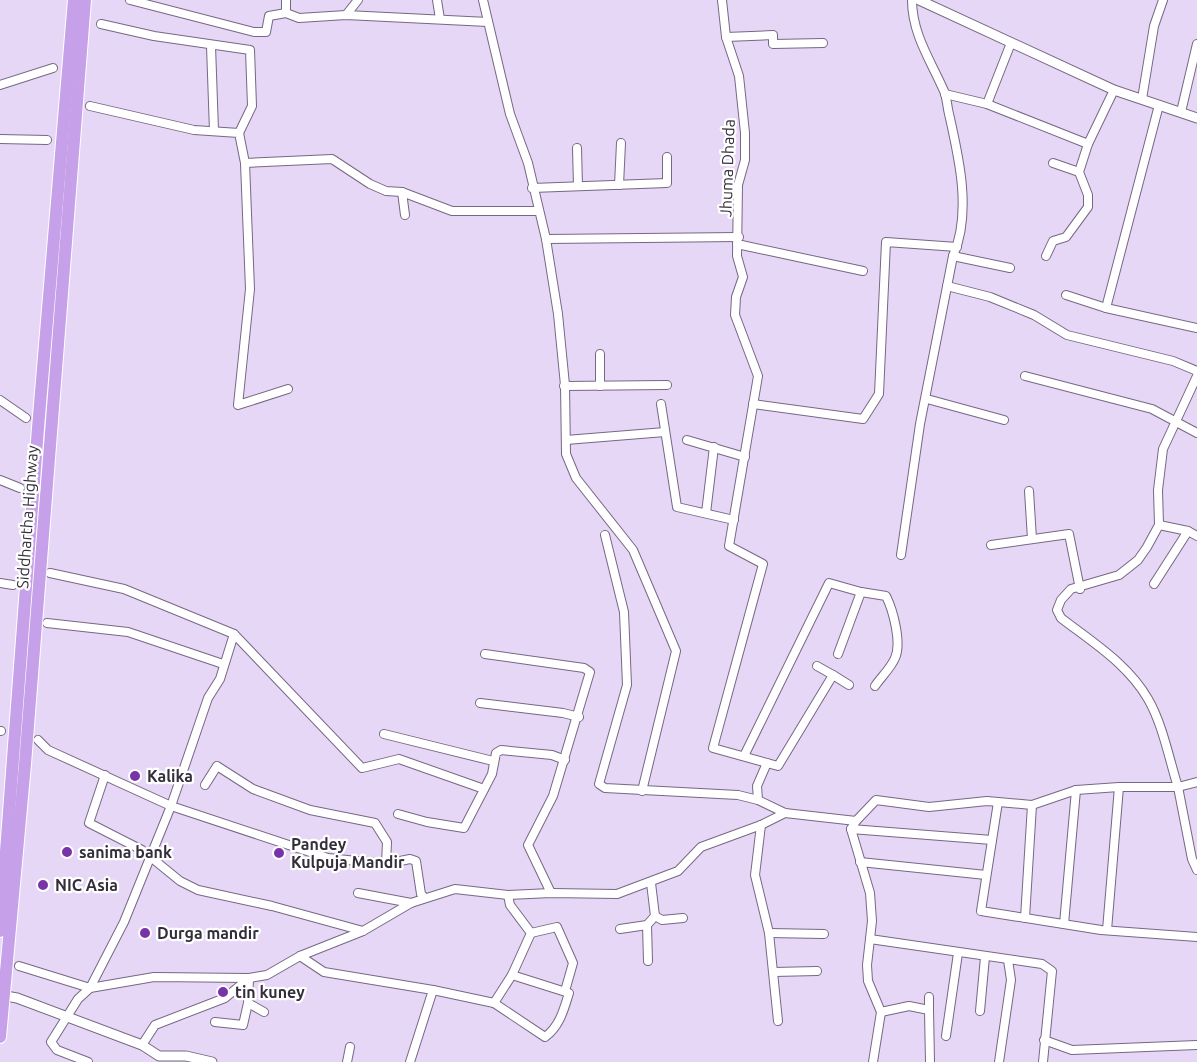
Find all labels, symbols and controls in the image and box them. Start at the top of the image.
street label: Jhuma Dhada [716,119,738,217]
street label: Siddhartha Highway [13,445,41,589]
place label: Kalika [147,767,193,785]
marker: Kalika [128,769,142,783]
place label: Pandey Kulpuja Mandir [291,835,405,871]
place label: sanima bank [79,843,172,861]
marker: sanima bank [60,845,74,859]
marker: Pandey Kulpuja Mandir [272,846,286,860]
place label: NIC Asia [55,876,118,894]
marker: NIC Asia [36,878,50,892]
place label: Durga mandir [157,924,259,942]
marker: Durga mandir [138,926,152,940]
place label: tin kuney [235,983,305,1001]
marker: tin kuney [216,985,230,999]

